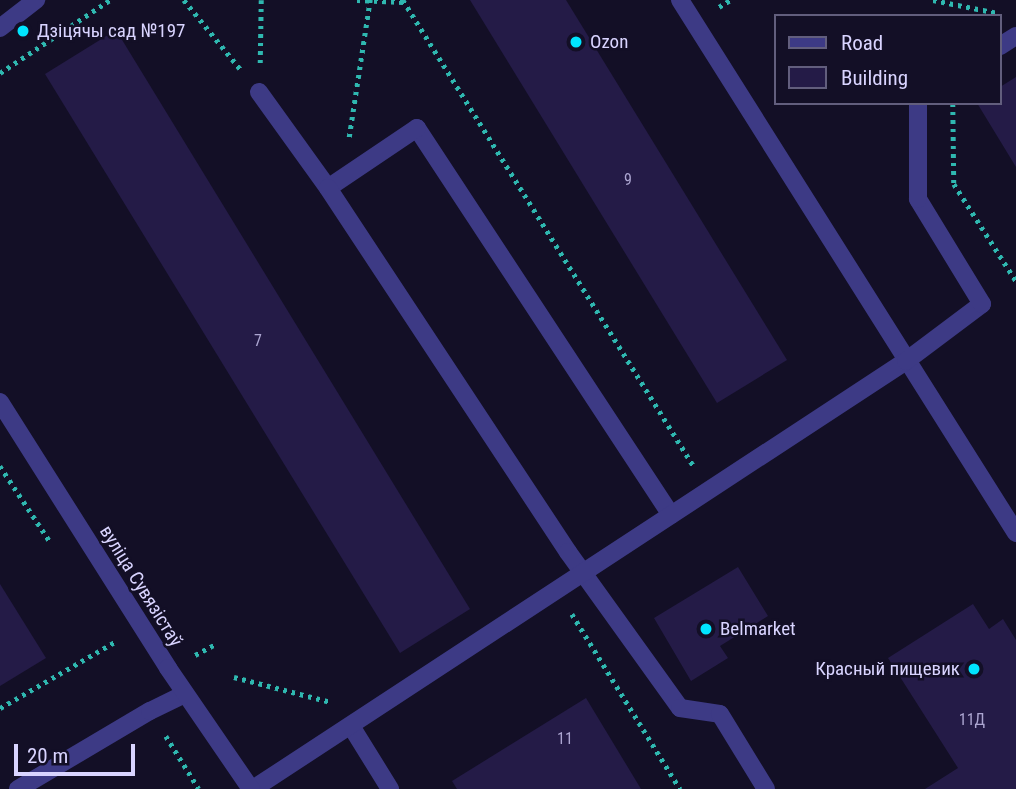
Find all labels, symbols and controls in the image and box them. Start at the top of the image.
legend [774,14,1002,105]
place label: Дзіцячы сад №197 [37,20,185,42]
marker: Дзіцячы сад №197 [15,23,31,39]
place label: Ozon [590,31,628,53]
text: Road [841,31,883,55]
marker: Ozon [568,34,584,50]
text: Building [841,66,908,90]
house number: 9 [624,170,632,190]
house number: 7 [254,331,262,351]
street label: вуліца Сувязістаў [95,521,187,651]
place label: Belmarket [720,618,796,640]
marker: Belmarket [698,621,714,637]
place label: Красный пищевик [815,658,960,680]
marker: Красный пищевик [966,661,982,677]
house number: 11Д [959,710,985,730]
house number: 11 [557,729,573,749]
scale bar [18,730,138,774]
text: 20 m [27,744,68,768]

